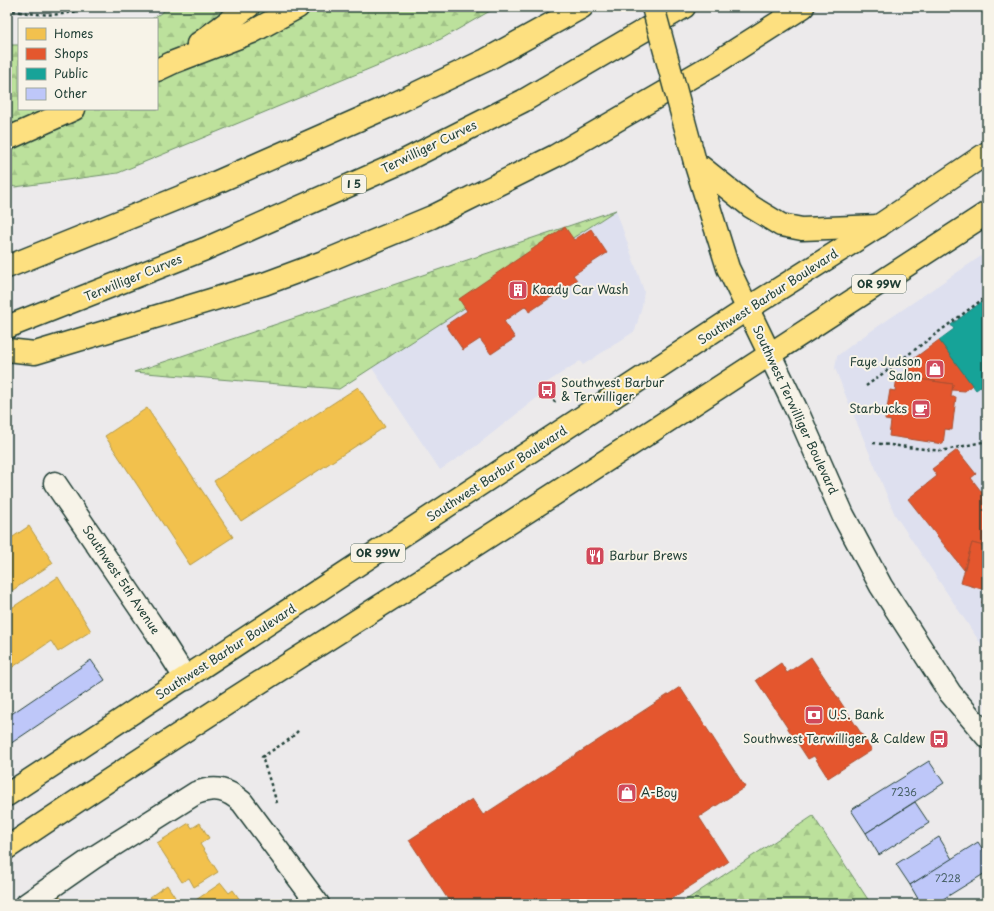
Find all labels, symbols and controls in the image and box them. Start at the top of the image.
legend [18,18,158,110]
text: Homes [54,24,93,42]
text: Shops [54,44,89,62]
text: Public [54,64,88,82]
text: Other [54,84,87,102]
street label: Terwilliger Curves [378,115,480,177]
road number: I 5 [342,175,366,193]
street label: Southwest Barbur Boulevard [694,244,842,348]
street label: Terwilliger Curves [81,249,185,305]
road number: OR 99W [852,275,906,293]
building icon: Kaady Car Wash [507,279,529,301]
place label: Kaady Car Wash [532,280,628,298]
street label: Southwest Terwilliger Boulevard [749,322,843,498]
place label: Faye Judson Salon [850,352,921,384]
shop icon: Faye Judson Salon [924,358,946,380]
place label: Southwest Barbur & Terwilliger [561,373,665,405]
bus stop icon: Southwest Barbur & Terwilliger [536,379,558,401]
cafe icon: Starbucks [910,398,932,420]
place label: Starbucks [849,399,907,417]
street label: Southwest Barbur Boulevard [423,421,571,525]
street label: Southwest 5th Avenue [79,521,165,637]
road number: OR 99W [351,544,405,562]
restaurant icon: Barbur Brews [584,545,606,567]
place label: Barbur Brews [609,546,688,564]
street label: Southwest Barbur Boulevard [152,599,300,703]
bank icon: U.S. Bank [803,704,825,726]
place label: U.S. Bank [828,705,884,723]
bus stop icon: Southwest Terwilliger & Caldew [928,728,950,750]
place label: Southwest Terwilliger & Caldew [743,729,926,747]
shop icon: A-Boy [616,782,638,804]
place label: A-Boy [641,783,677,801]
house number: 7236 [891,784,917,799]
house number: 7228 [935,870,961,885]

